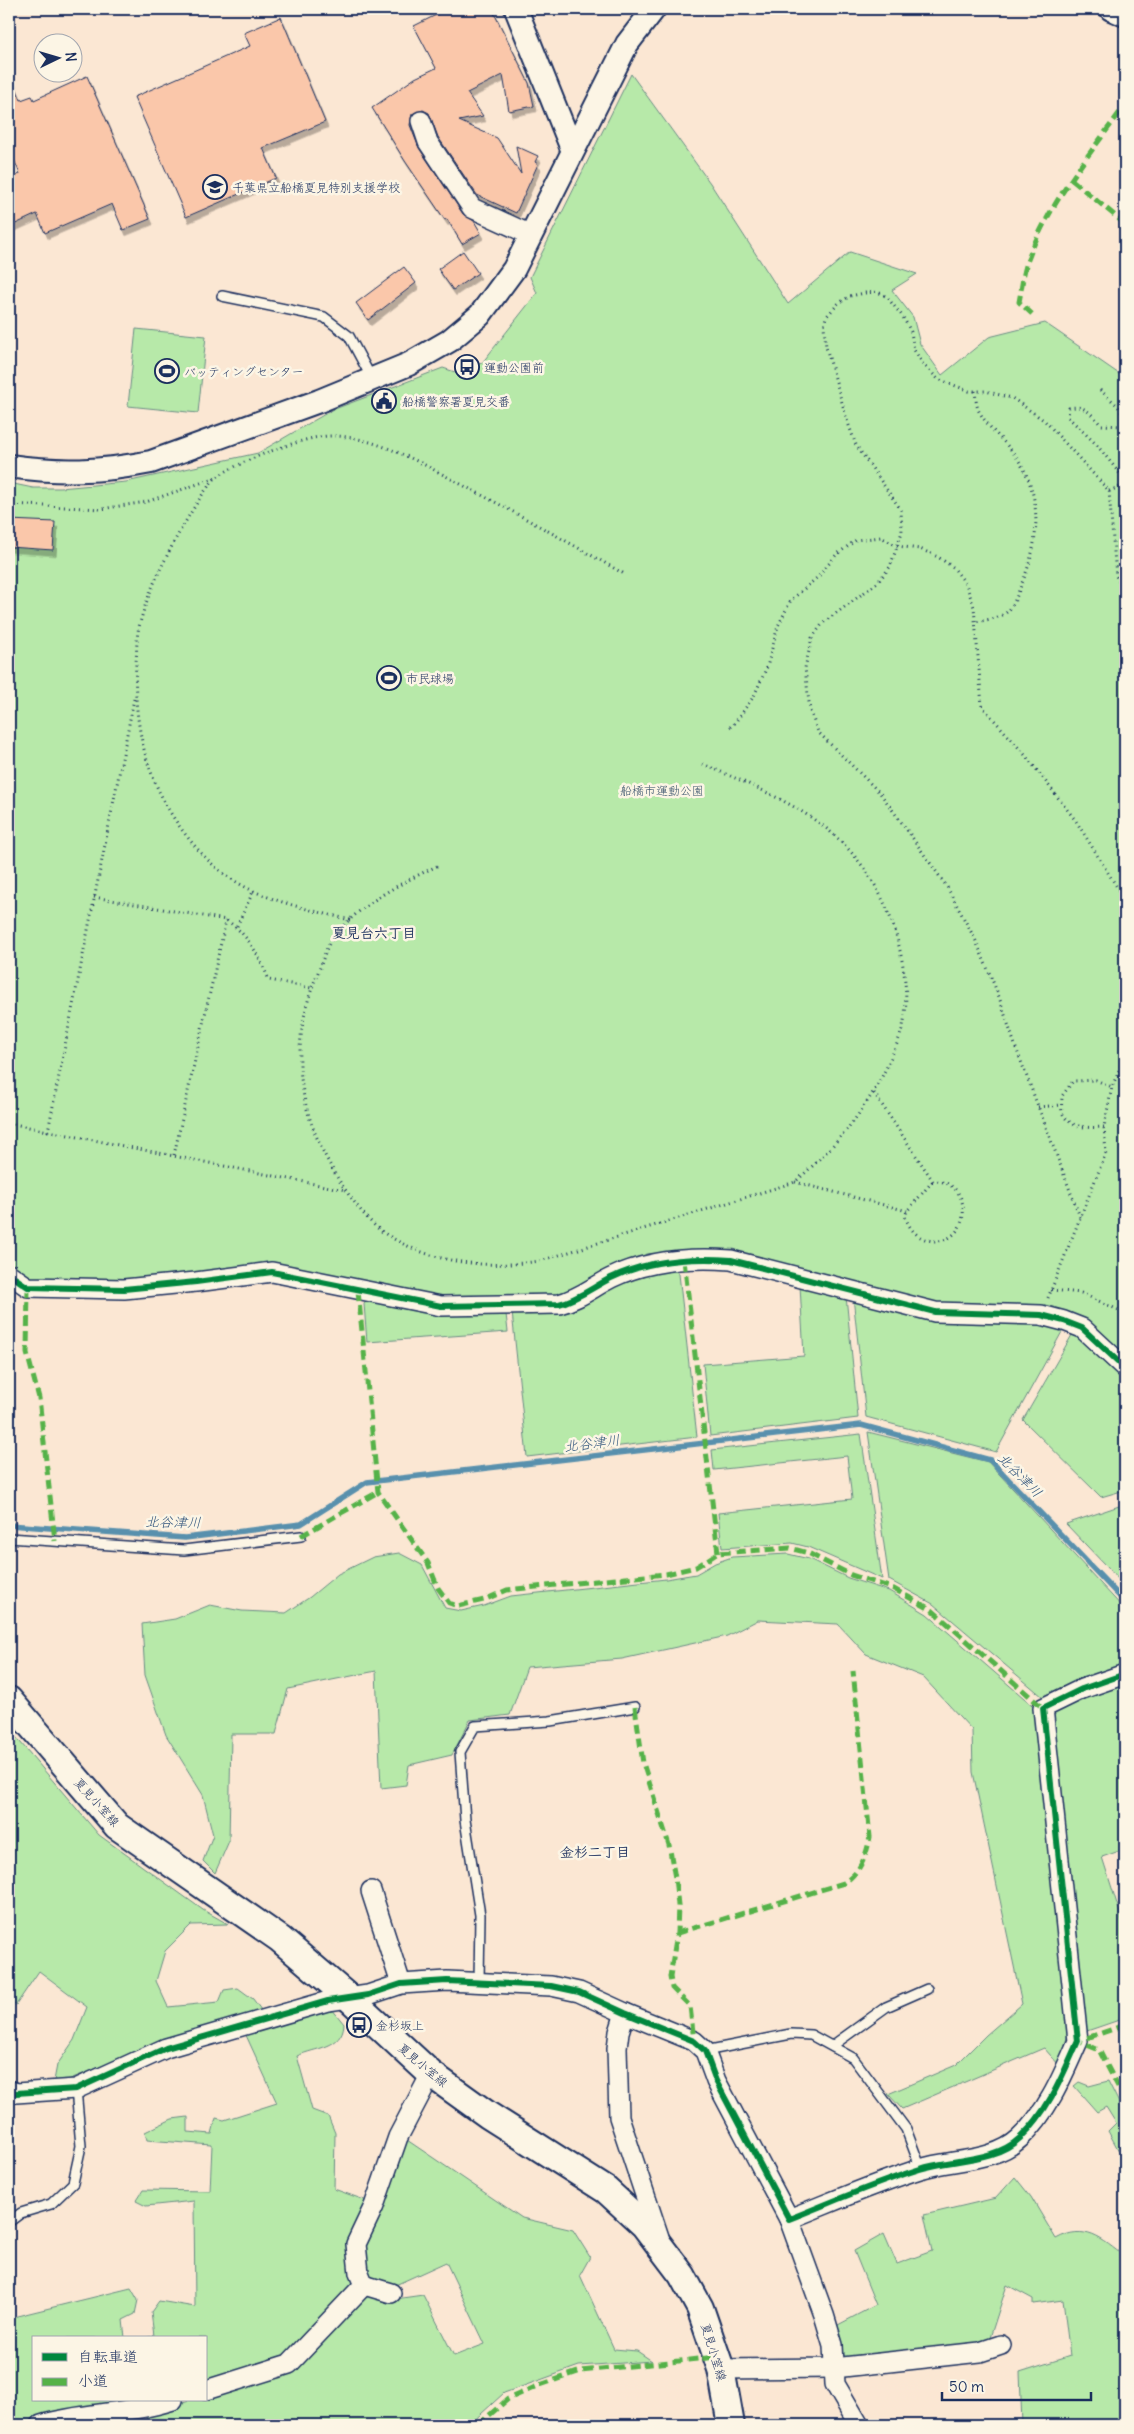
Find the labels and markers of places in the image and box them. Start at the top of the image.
school or university icon: 千葉県立船橋夏見特別支援学校 [202,174,228,200]
place label: 千葉県立船橋夏見特別支援学校 [232,180,400,195]
bus stop icon: 運動公園前 [454,354,480,380]
sports icon: バッティングセンター [154,358,180,384]
place label: 運動公園前 [484,360,544,375]
place label: バッティングセンター [184,364,304,379]
public building icon: 船橋警察署夏見交番 [371,388,397,414]
place label: 船橋警察署夏見交番 [402,394,510,409]
sports icon: 市民球場 [376,665,402,691]
place label: 市民球場 [406,671,454,686]
bus stop icon: 金杉坂上 [346,2012,372,2038]
place label: 金杉坂上 [376,2018,424,2033]

